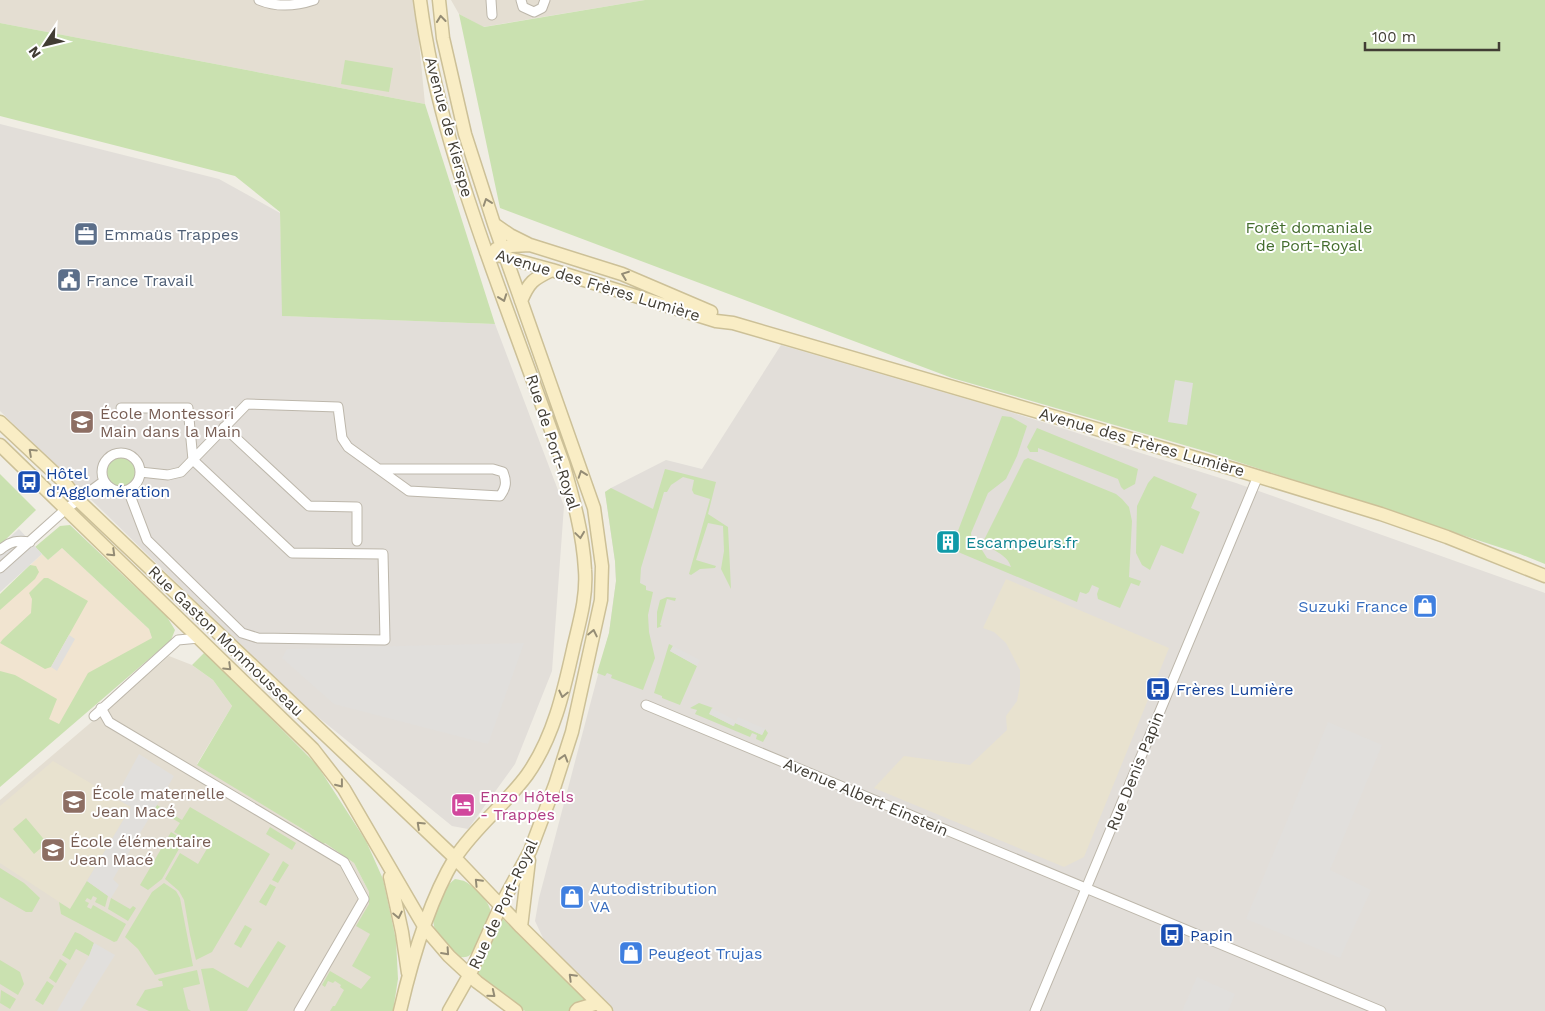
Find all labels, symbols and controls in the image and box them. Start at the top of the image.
one-way arrow [436,14,447,22]
north arrow [20,20,70,70]
scale bar [1365,20,1499,52]
text: 100 m [1372,28,1416,46]
text: N [25,44,44,61]
street label: Avenue de Kierspe [421,55,477,199]
one-way arrow [483,198,493,206]
park label: Forêt domaniale de Port-Royal [1245,218,1373,255]
office icon: Emmaüs Trappes [73,221,99,247]
place label: Emmaüs Trappes [104,225,239,244]
street label: Avenue des Frères Lumière [494,245,702,325]
public building icon: France Travail [56,267,82,293]
place label: France Travail [86,271,194,290]
one-way arrow [621,271,630,281]
one-way arrow [497,293,507,301]
street label: Rue de Port-Royal [522,372,584,512]
place label: École Montessori Main dans la Main [100,404,241,441]
street label: Avenue des Frères Lumière [1037,404,1247,480]
school or university icon: École Montessori Main dans la Main [69,409,95,435]
one-way arrow [29,449,38,458]
place label: Hôtel d'Agglomération [46,464,170,501]
bus stop icon: Hôtel d'Agglomération [16,469,42,495]
one-way arrow [578,470,588,478]
building icon: Escampeurs.fr [935,529,961,555]
one-way arrow [575,530,585,539]
place label: Escampeurs.fr [966,533,1078,552]
one-way arrow [106,547,115,556]
street label: Rue Gaston Monmousseau [144,562,308,720]
shop icon: Suzuki France [1412,593,1438,619]
place label: Suzuki France [1298,597,1408,616]
one-way arrow [587,628,598,637]
one-way arrow [223,661,232,670]
bus stop icon: Frères Lumière [1145,676,1171,702]
place label: Frères Lumière [1176,680,1294,699]
one-way arrow [558,690,569,699]
street label: Rue Denis Papin [1102,709,1168,833]
street label: Avenue Albert Einstein [781,754,951,840]
one-way arrow [558,755,568,763]
one-way arrow [334,778,343,788]
place label: École maternelle Jean Macé [92,784,225,821]
place label: Enzo Hôtels - Trappes [480,787,574,824]
school or university icon: École maternelle Jean Macé [61,789,87,815]
hotel icon: Enzo Hôtels - Trappes [450,792,476,818]
one-way arrow [416,822,425,831]
place label: École élémentaire Jean Macé [70,832,211,869]
street label: Rue de Port-Royal [465,836,542,972]
school or university icon: École élémentaire Jean Macé [40,837,66,863]
one-way arrow [475,878,484,887]
place label: Autodistribution VA [590,879,717,916]
shop icon: Autodistribution VA [559,884,585,910]
one-way arrow [392,910,403,919]
bus stop icon: Papin [1159,922,1185,948]
place label: Papin [1190,926,1233,945]
shop icon: Peugeot Trujas [618,940,644,966]
place label: Peugeot Trujas [648,944,762,963]
one-way arrow [440,947,449,956]
one-way arrow [568,974,577,983]
one-way arrow [486,988,495,996]

